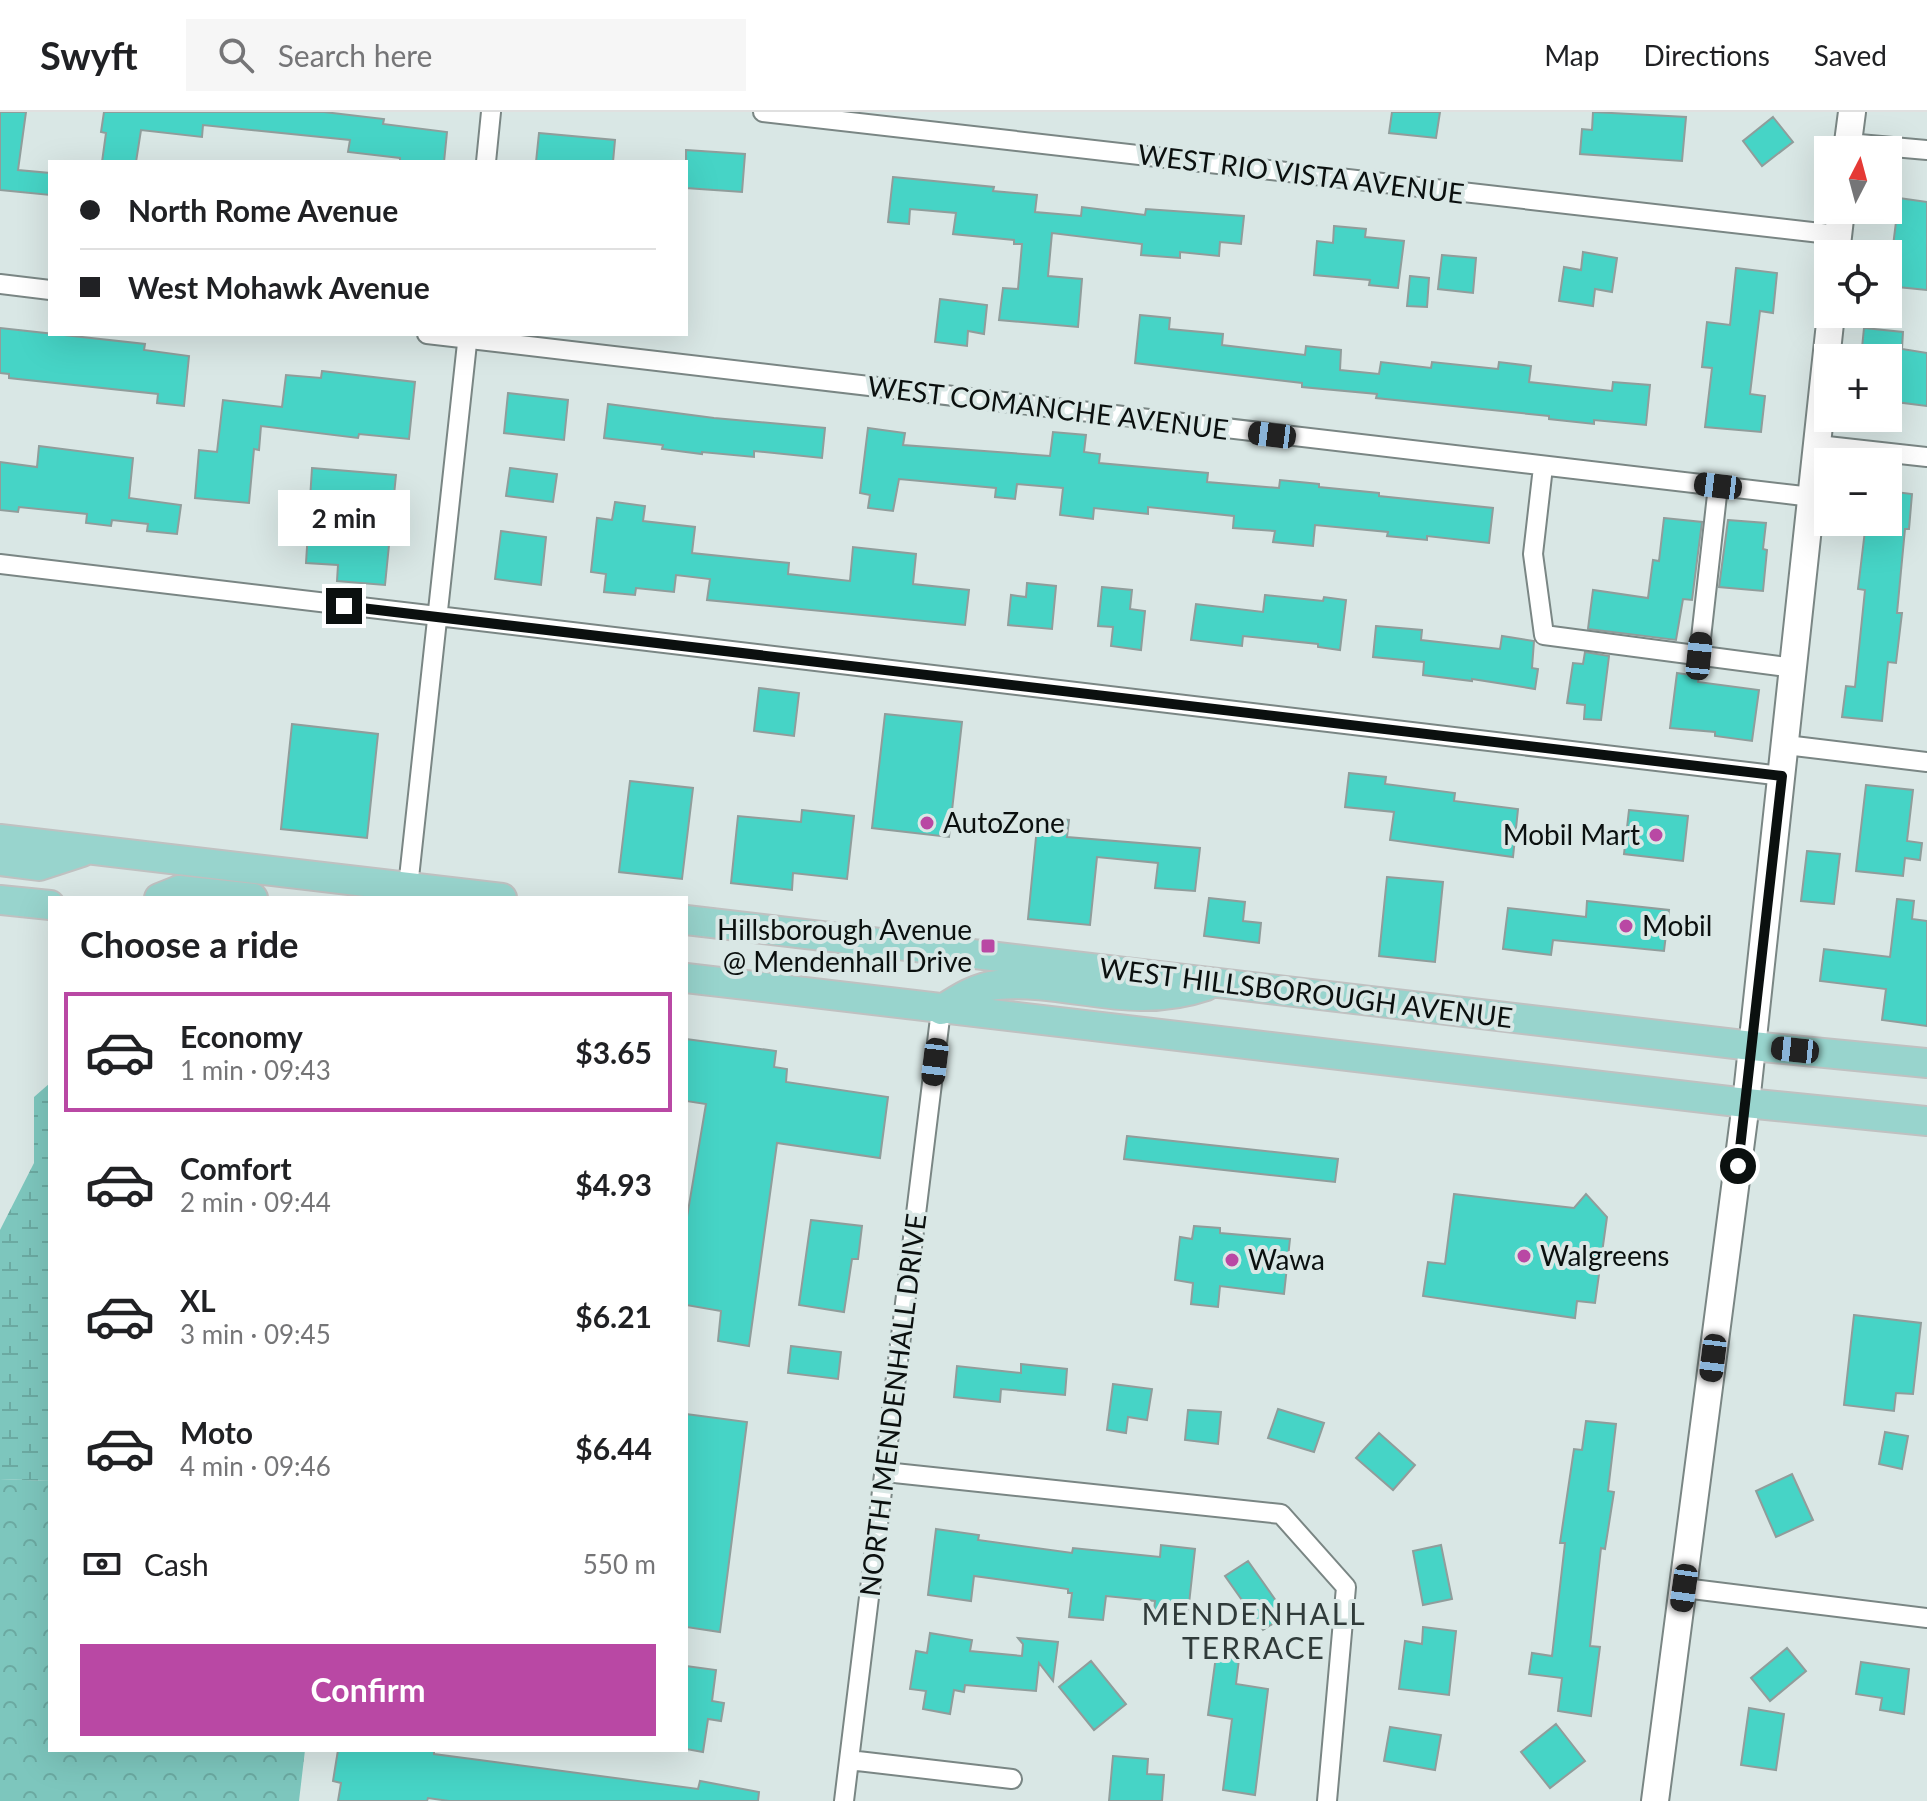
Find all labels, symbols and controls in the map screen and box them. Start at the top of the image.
search box [186,19,746,91]
text: Swyft [40,32,138,78]
icon: search [214,33,258,77]
text: Search here [278,37,432,73]
text: Map [1544,38,1599,72]
text: Directions [1643,38,1770,72]
text: Saved [1814,38,1887,72]
street label: WEST RIO VISTA AVENUE [1136,136,1466,210]
north arrow [1814,136,1902,224]
map controls [1814,136,1902,536]
text: North Rome Avenue [128,192,398,228]
button: locate [1814,240,1902,328]
text: West Mohawk Avenue [128,269,430,305]
button: + [1814,344,1902,432]
street label: WEST COMANCHE AVENUE [866,368,1231,446]
car [1247,420,1297,450]
button: − [1814,448,1902,536]
car [1693,471,1743,501]
callout: 2 min [278,490,410,546]
text: 2 min [312,502,376,534]
route end [326,588,362,624]
car [1685,631,1713,681]
place label: AutoZone [943,805,1065,839]
marker: AutoZone [918,814,936,832]
place label: Mobil Mart [1503,817,1640,851]
marker: Mobil Mart [1647,826,1665,844]
place label: Mobil [1642,908,1712,942]
place label: Hillsborough Avenue @ Mendenhall Drive [717,912,972,978]
marker: Mobil [1617,917,1635,935]
text: Choose a ride [80,922,299,966]
marker: Hillsborough Avenue @ Mendenhall Drive [979,937,997,955]
street label: WEST HILLSBOROUGH AVENUE [1098,950,1515,1034]
icon: car [84,1016,156,1088]
text: Economy [180,1018,303,1054]
text: $3.65 [575,1034,652,1070]
car [1770,1036,1820,1064]
car [920,1037,950,1087]
text: 1 min · 09:43 [180,1054,331,1086]
icon: car [84,1148,156,1220]
route start [1720,1148,1756,1184]
text: Comfort [180,1150,292,1186]
text: $4.93 [575,1166,652,1202]
text: 2 min · 09:44 [180,1186,331,1218]
street label: NORTH MENDENHALL DRIVE [852,1212,932,1598]
place label: Walgreens [1540,1238,1669,1272]
place label: Wawa [1248,1242,1325,1276]
marker: Walgreens [1515,1247,1533,1265]
marker: Wawa [1223,1251,1241,1269]
icon: car [84,1280,156,1352]
text: XL [180,1282,216,1318]
text: $6.21 [575,1298,652,1334]
text: 3 min · 09:45 [180,1318,331,1350]
car [1698,1333,1728,1383]
icon: car [84,1412,156,1484]
text: Moto [180,1414,253,1450]
text: $6.44 [575,1430,652,1466]
text: 4 min · 09:46 [180,1450,331,1482]
icon: cash [80,1542,124,1586]
text: Cash [144,1546,209,1582]
text: 550 m [583,1548,656,1580]
car [1669,1563,1699,1613]
district label: MENDENHALL TERRACE [1141,1595,1367,1665]
button: Confirm [80,1644,656,1736]

